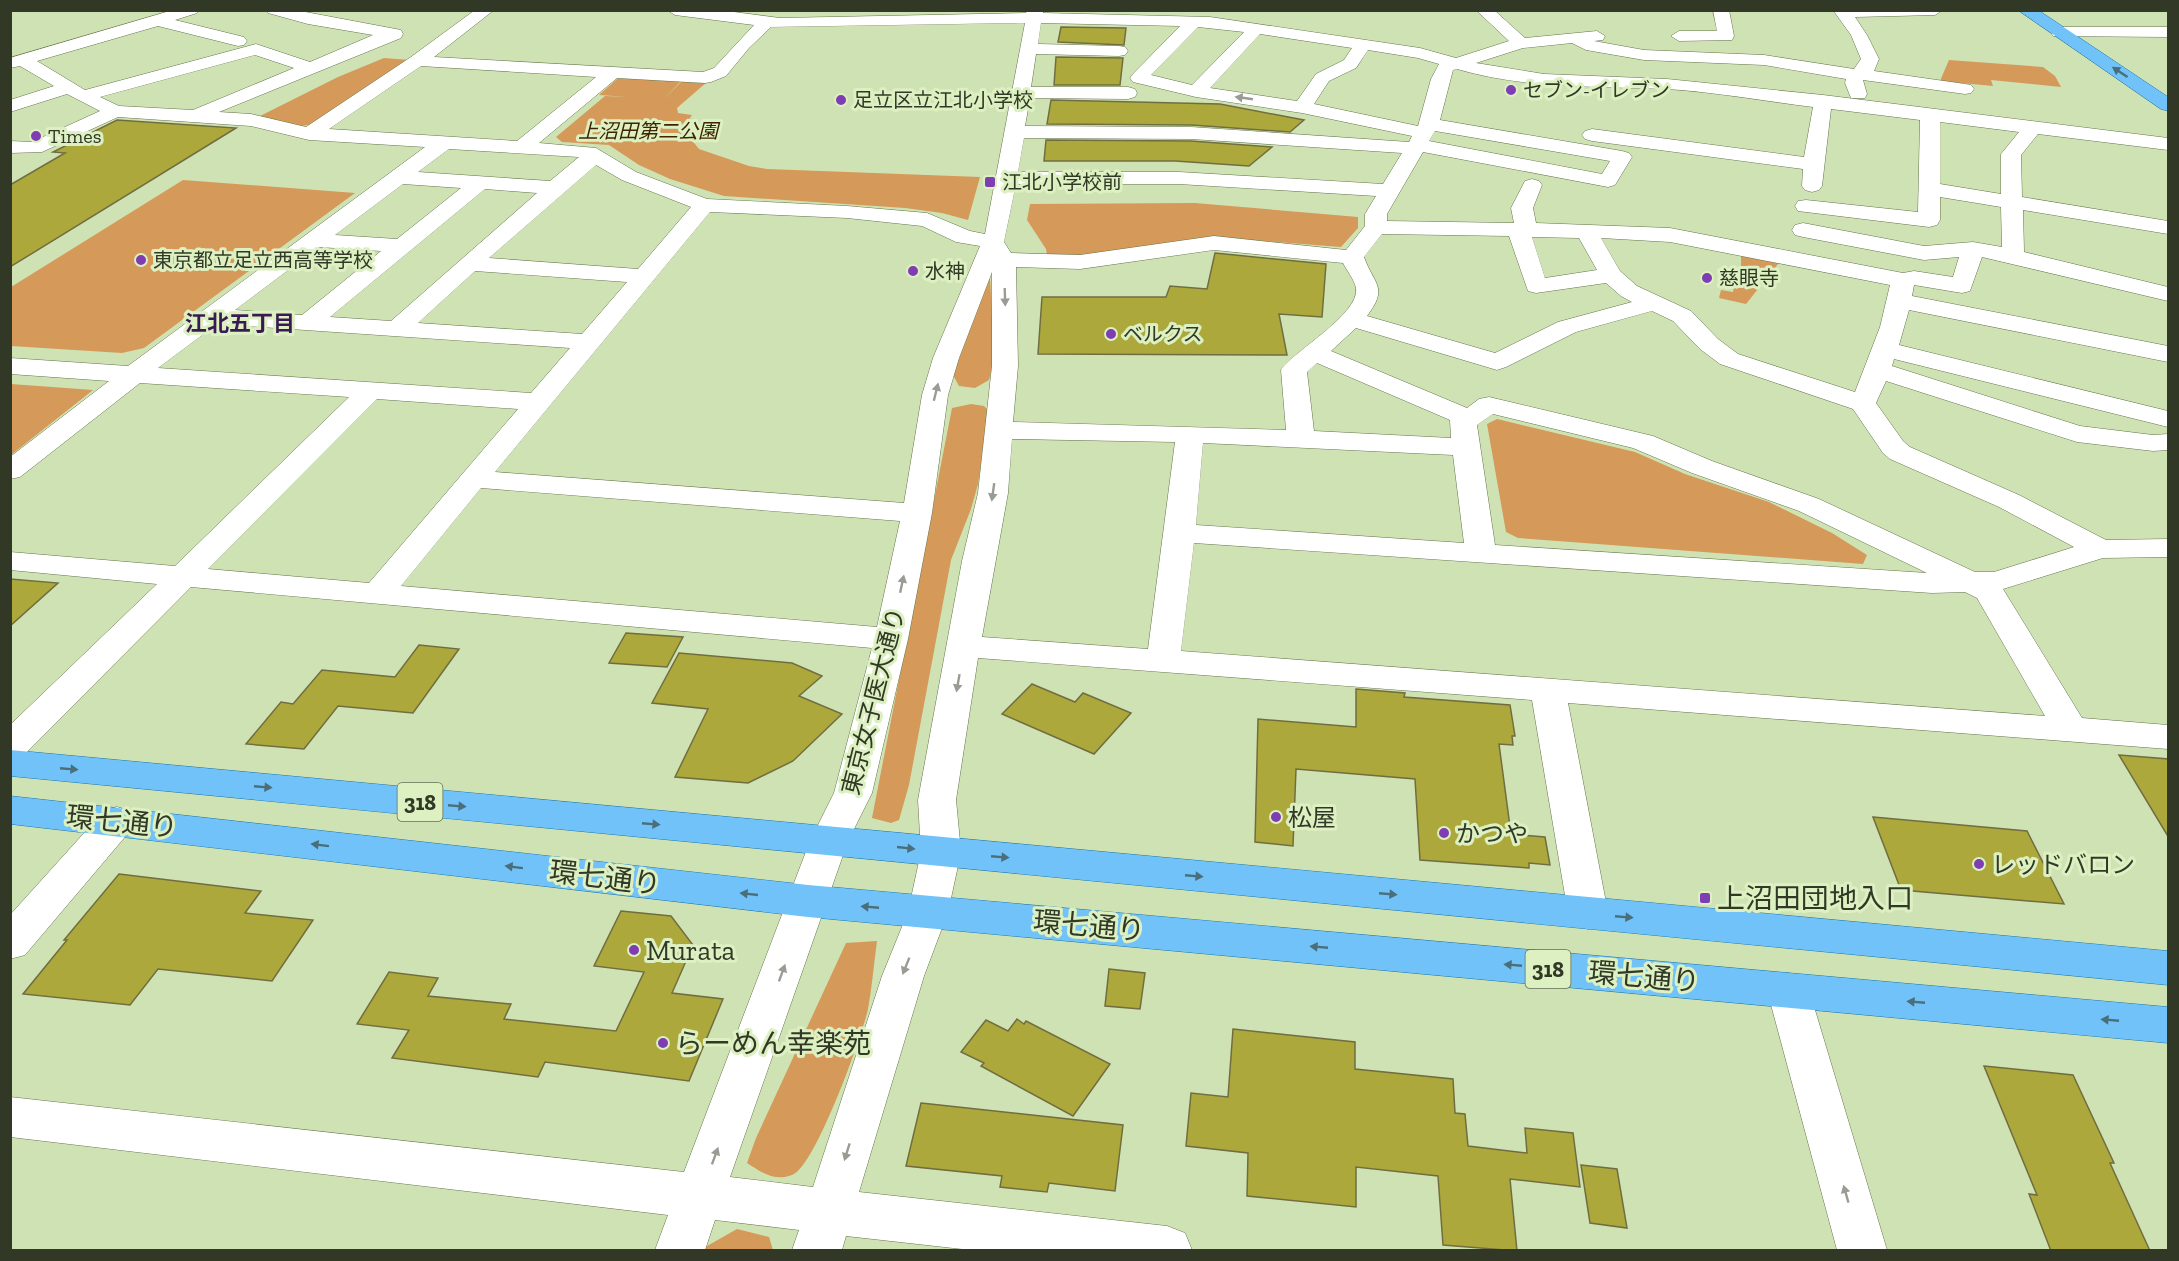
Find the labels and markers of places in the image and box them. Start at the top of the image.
place label: セブン-イレブン [1523,78,1670,102]
marker: セブン-イレブン [1504,83,1518,97]
place label: 足立区立江北小学校 [853,88,1033,112]
marker: 足立区立江北小学校 [834,93,848,107]
place label: Times [48,124,101,148]
marker: Times [29,129,43,143]
place label: 江北小学校前 [1002,170,1122,194]
marker: 江北小学校前 [983,175,997,189]
place label: 東京都立足立西高等学校 [153,248,373,272]
marker: 東京都立足立西高等学校 [134,253,148,267]
place label: 水神 [925,259,965,283]
marker: 水神 [906,264,920,278]
place label: 慈眼寺 [1719,266,1779,290]
marker: 慈眼寺 [1700,271,1714,285]
place label: ベルクス [1123,322,1202,346]
marker: ベルクス [1104,327,1118,341]
place label: 松屋 [1288,803,1336,832]
marker: 松屋 [1269,810,1283,824]
place label: かつや [1456,819,1528,848]
marker: かつや [1437,826,1451,840]
place label: レッドバロン [1991,850,2135,879]
marker: レッドバロン [1972,857,1986,871]
place label: 上沼田団地入口 [1717,882,1913,915]
marker: 上沼田団地入口 [1698,891,1712,905]
place label: Murata [646,934,736,967]
marker: Murata [627,943,641,957]
place label: らーめん幸楽苑 [675,1027,871,1060]
marker: らーめん幸楽苑 [656,1036,670,1050]

